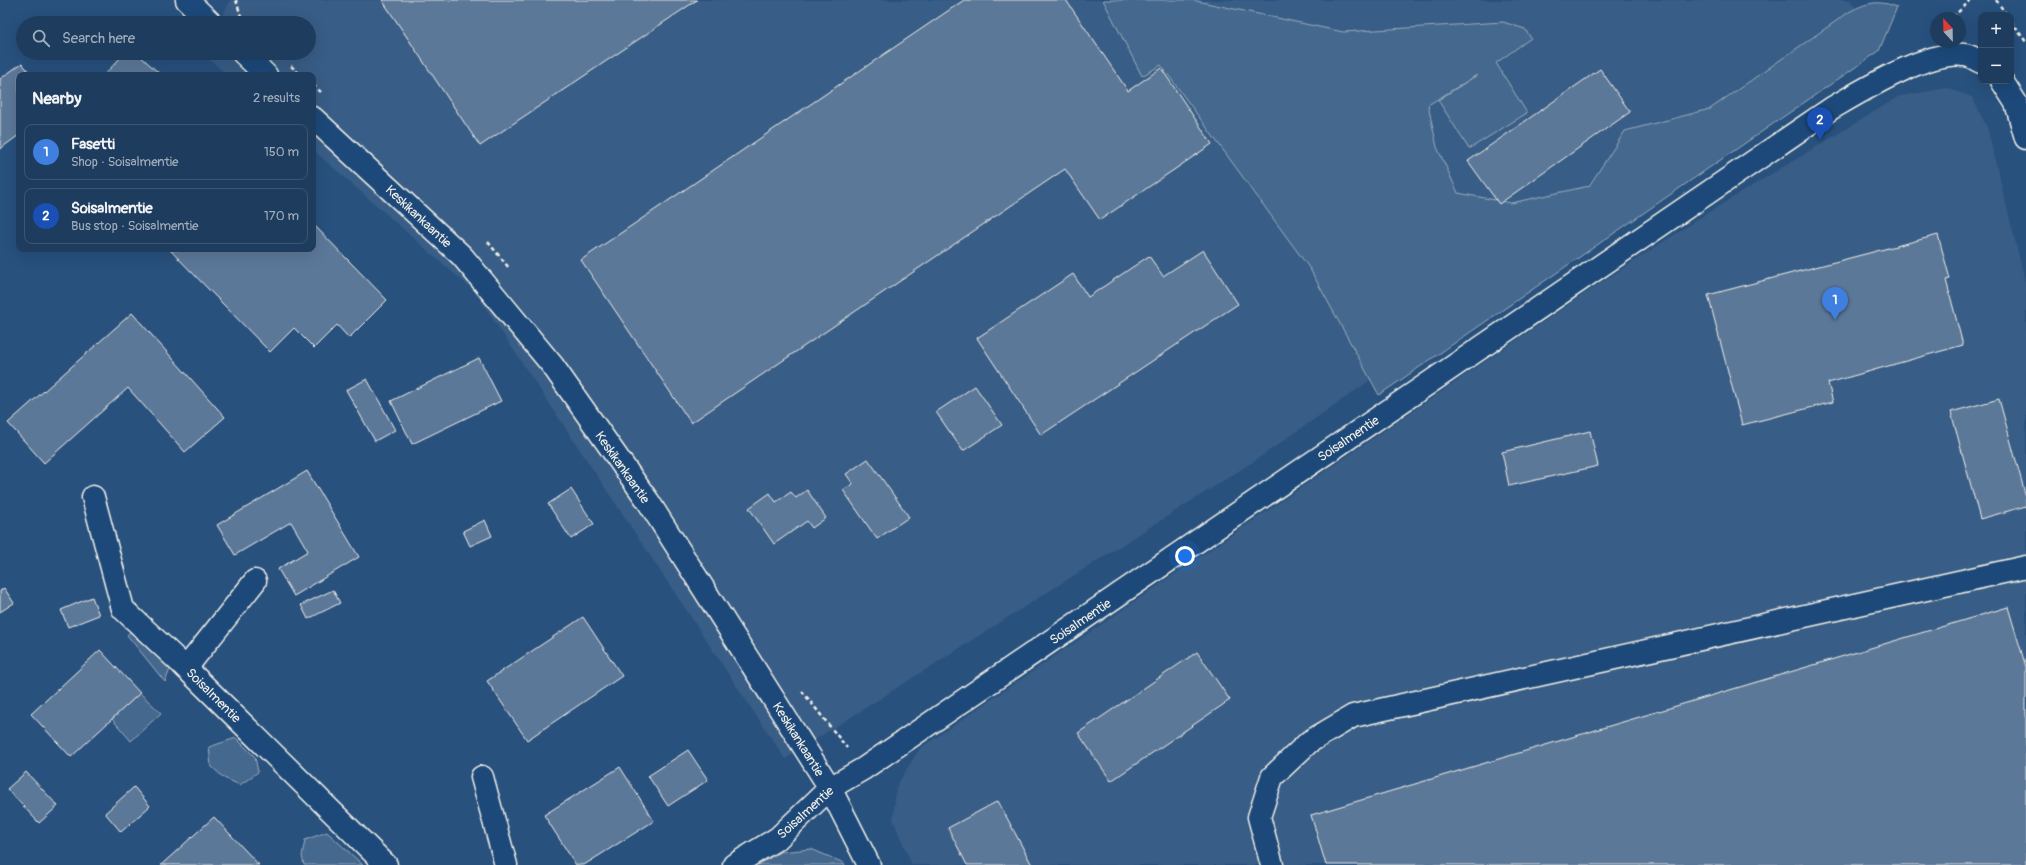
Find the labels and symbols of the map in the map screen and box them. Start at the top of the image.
north arrow [1930,12,1966,48]
pin: 2 [1807,107,1833,140]
street label: Keskikankaantie [382,182,455,252]
pin: 1 [1822,287,1848,320]
street label: Soisalmentie [1315,412,1383,465]
street label: Keskikankaantie [591,428,653,507]
your location [1175,546,1195,566]
street label: Soisalmentie [1047,595,1115,648]
street label: Soisalmentie [183,665,244,727]
street label: Keskikankaantie [769,699,828,780]
street label: Soisalmentie [774,783,838,842]

